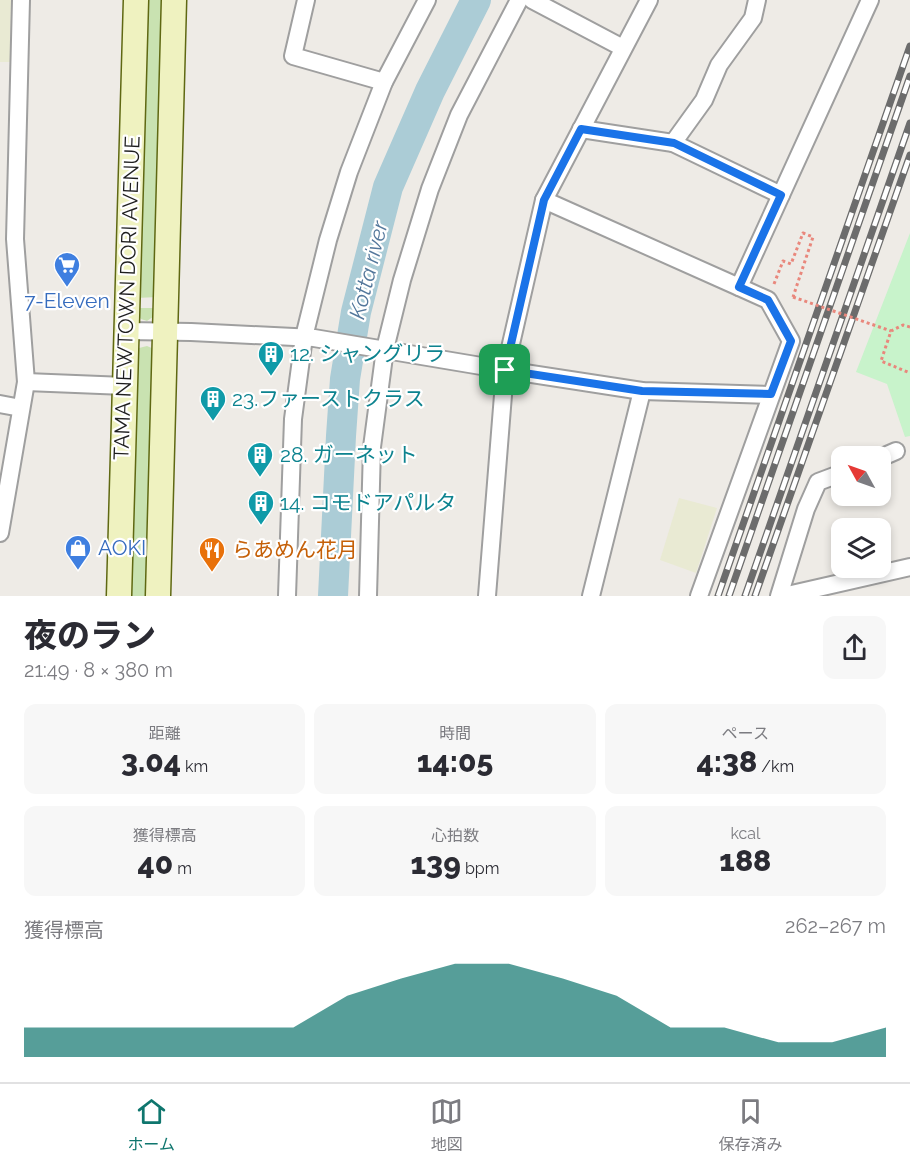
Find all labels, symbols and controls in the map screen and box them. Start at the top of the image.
street label: TAMA NEWTOWN DORI AVENUE [108,136,145,460]
water label: Kotta river [343,217,393,322]
supermarket icon: 7-Eleven [52,250,82,288]
place label: 7-Eleven [24,288,110,313]
building icon: 12. シャングリラ [256,339,286,377]
place label: 12. シャングリラ [290,341,445,366]
pin [479,344,530,395]
icon: arrive [488,353,521,386]
building icon: 23.ファーストクラス [198,384,228,422]
place label: 23.ファーストクラス [232,386,425,411]
building icon: 28. ガーネット [245,440,275,478]
place label: 28. ガーネット [280,442,418,467]
north arrow [831,446,891,506]
map controls [831,446,891,578]
building icon: 14. コモドアパルタ [246,488,276,526]
place label: 14. コモドアパルタ [280,490,456,515]
button: layers [831,518,891,578]
shop icon: AOKI [63,533,93,571]
place label: AOKI [98,535,146,560]
restaurant icon: らあめん花月 [197,535,227,573]
place label: らあめん花月 [232,537,358,562]
text: 夜のラン [24,616,156,655]
button: share [823,616,886,679]
text: 21:49 · 8 × 380 m [24,658,173,682]
text: 距離 [149,724,181,743]
text: 時間 [439,724,471,743]
text: ペース [722,724,769,743]
text: 3.04 [121,744,181,779]
text: 14:05 [417,744,493,779]
text: 4:38 [696,744,757,779]
text: km [181,757,208,776]
text: /km [757,757,794,776]
text: kcal [730,824,760,843]
text: 獲得標高 [133,826,197,845]
text: 心拍数 [431,826,479,845]
text: 188 [719,843,771,878]
text: 40 [137,846,173,881]
text: 139 [411,846,461,881]
text: m [173,859,192,878]
text: bpm [461,859,499,878]
text: 262–267 m [785,914,886,938]
text: 獲得標高 [24,918,104,942]
tab: ホーム [128,1095,175,1155]
tab: 地図 [430,1095,463,1155]
tab: 保存済み [718,1095,782,1155]

